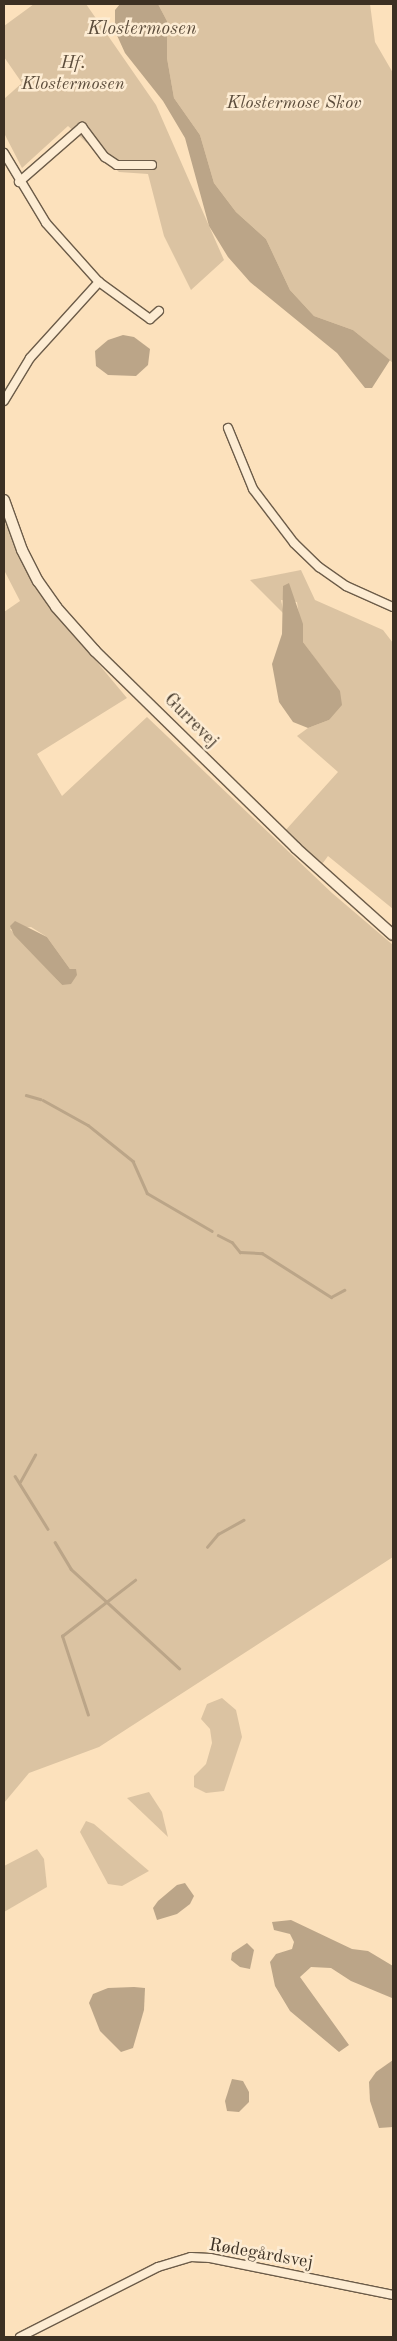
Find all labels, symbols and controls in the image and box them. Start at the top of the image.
water label: Klostermosen [87,19,197,41]
park label: Hf. Klostermosen [21,53,125,96]
park label: Klostermose Skov [227,92,361,114]
street label: Gurrevej [159,689,223,753]
street label: Rødegårdsvej [207,2234,315,2274]

